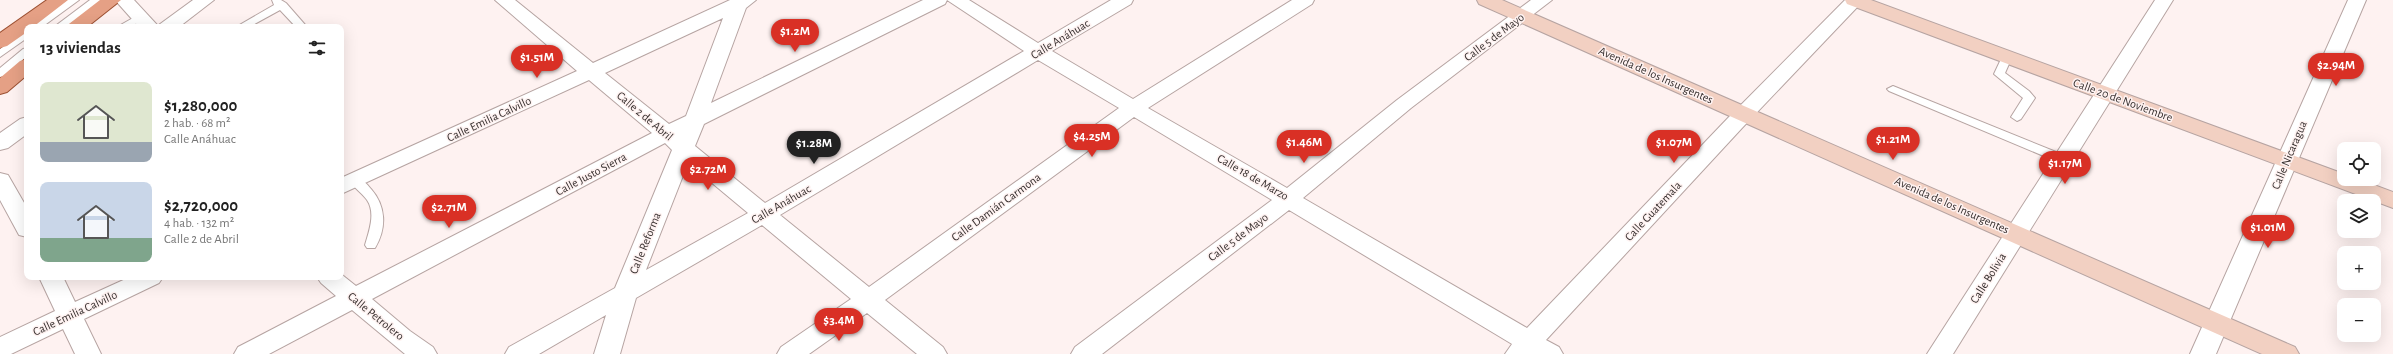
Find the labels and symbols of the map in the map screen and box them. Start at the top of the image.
street label: Calle 5 de Mayo [1462,11,1527,64]
street label: Calle Anáhuac [1028,17,1092,61]
pin: $1.2M [767,19,823,53]
street label: Avenida de los Insurgentes [1597,44,1715,106]
pin: $1.51M [504,45,570,79]
pin: $2.94M [2303,53,2369,87]
street label: Calle 20 de Noviembre [2072,76,2174,124]
street label: Calle 2 de Abril [615,89,675,143]
street label: Calle Emilia Calvillo [445,94,533,144]
street label: Calle Nicaragua [2269,119,2309,191]
pin: $4.25M [1059,124,1125,158]
pin: $1.21M [1860,127,1926,161]
pin: $1.46M [1271,130,1337,164]
pin: $1.07M [1641,130,1707,164]
pin: $1.28M [781,131,847,165]
street label: Calle Justo Sierra [554,150,629,198]
pin: $1.17M [2032,151,2098,185]
street label: Calle 18 de Marzo [1215,152,1291,202]
pin: $2.72M [675,157,741,191]
street label: Calle Damián Carmona [949,170,1043,243]
street label: Avenida de los Insurgentes [1893,174,2011,236]
street label: Calle Guatemala [1622,179,1684,243]
street label: Calle Anáhuac [749,182,813,226]
pin: $2.71M [416,195,482,229]
street label: Calle Reforma [627,210,663,275]
street label: Calle 5 de Mayo [1206,211,1271,264]
pin: $1.01M [2235,215,2301,249]
street label: Calle Bolivia [1968,250,2008,305]
street label: Calle Emilia Calvillo [31,288,119,338]
street label: Calle Petrolero [346,290,406,342]
pin: $3.4M [811,308,867,342]

